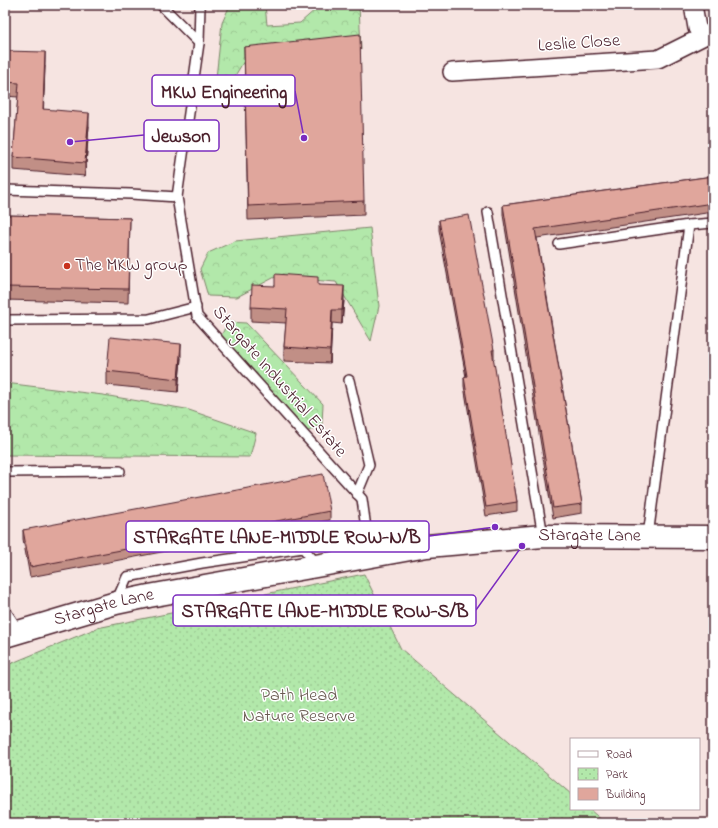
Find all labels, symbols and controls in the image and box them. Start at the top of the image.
street label: Leslie Close [537,28,622,60]
callout: MKW Engineering [152,75,295,106]
text: MKW Engineering [161,80,288,109]
callout: Jewson [144,120,219,151]
text: Jewson [151,124,211,151]
place label: The MKW group [75,253,188,280]
marker: The MKW group [62,261,72,271]
street label: Stargate Industrial Estate [205,300,353,465]
callout: STARGATE LANE-MIDDLE ROW-N/B [126,521,429,552]
street label: Stargate Lane [538,523,642,550]
text: STARGATE LANE-MIDDLE ROW-N/B [133,525,421,552]
street label: Stargate Lane [51,582,157,634]
callout: STARGATE LANE-MIDDLE ROW-S/B [173,595,476,626]
text: STARGATE LANE-MIDDLE ROW-S/B [182,599,469,626]
park label: Path Head Nature Reserve [243,683,356,730]
legend [570,738,700,810]
text: Road [606,746,632,764]
text: Park [606,766,628,784]
text: Building [605,786,645,805]

